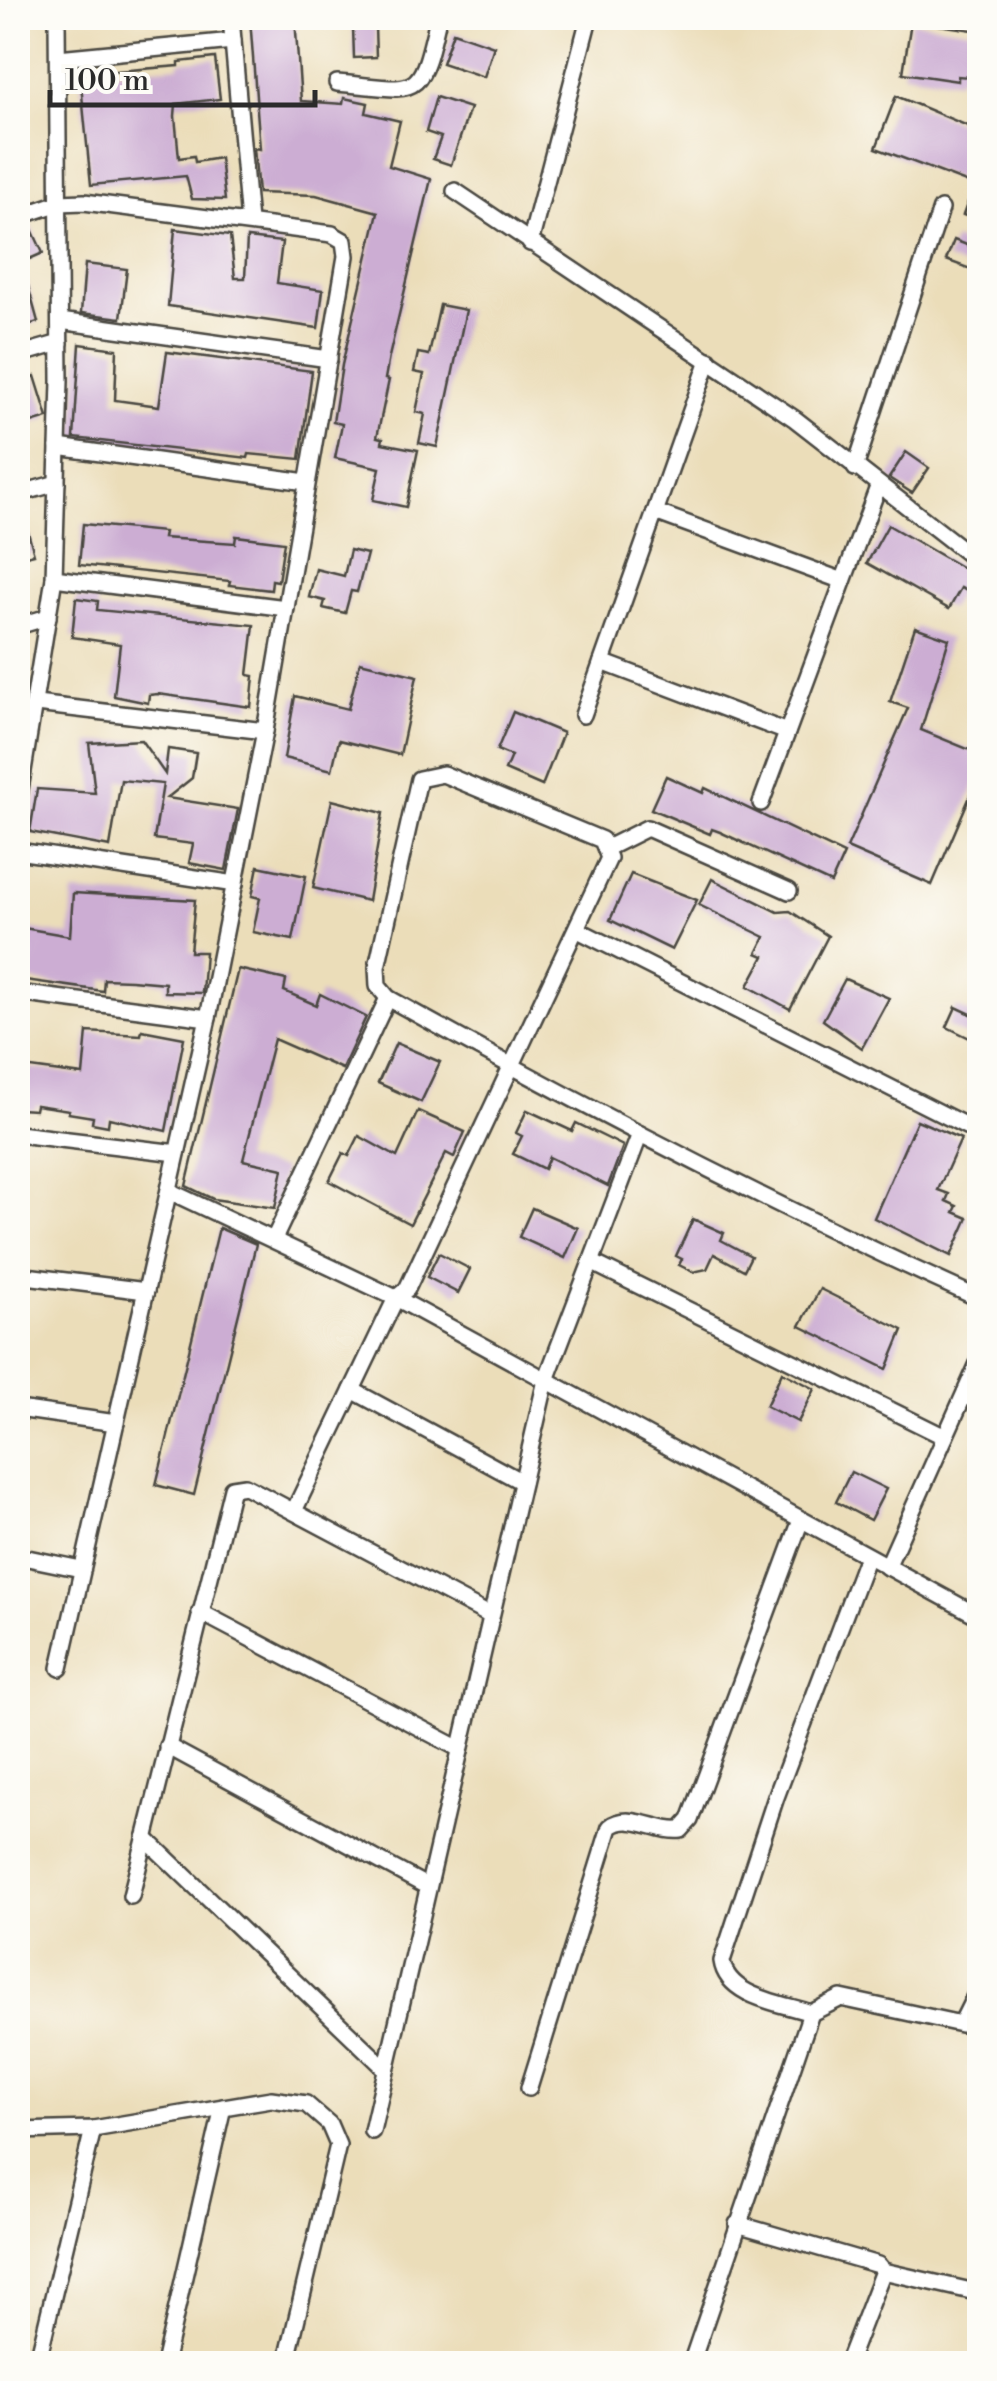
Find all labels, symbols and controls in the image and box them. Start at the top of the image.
scale bar [50,45,315,107]
text: 100 m [65,62,149,100]

